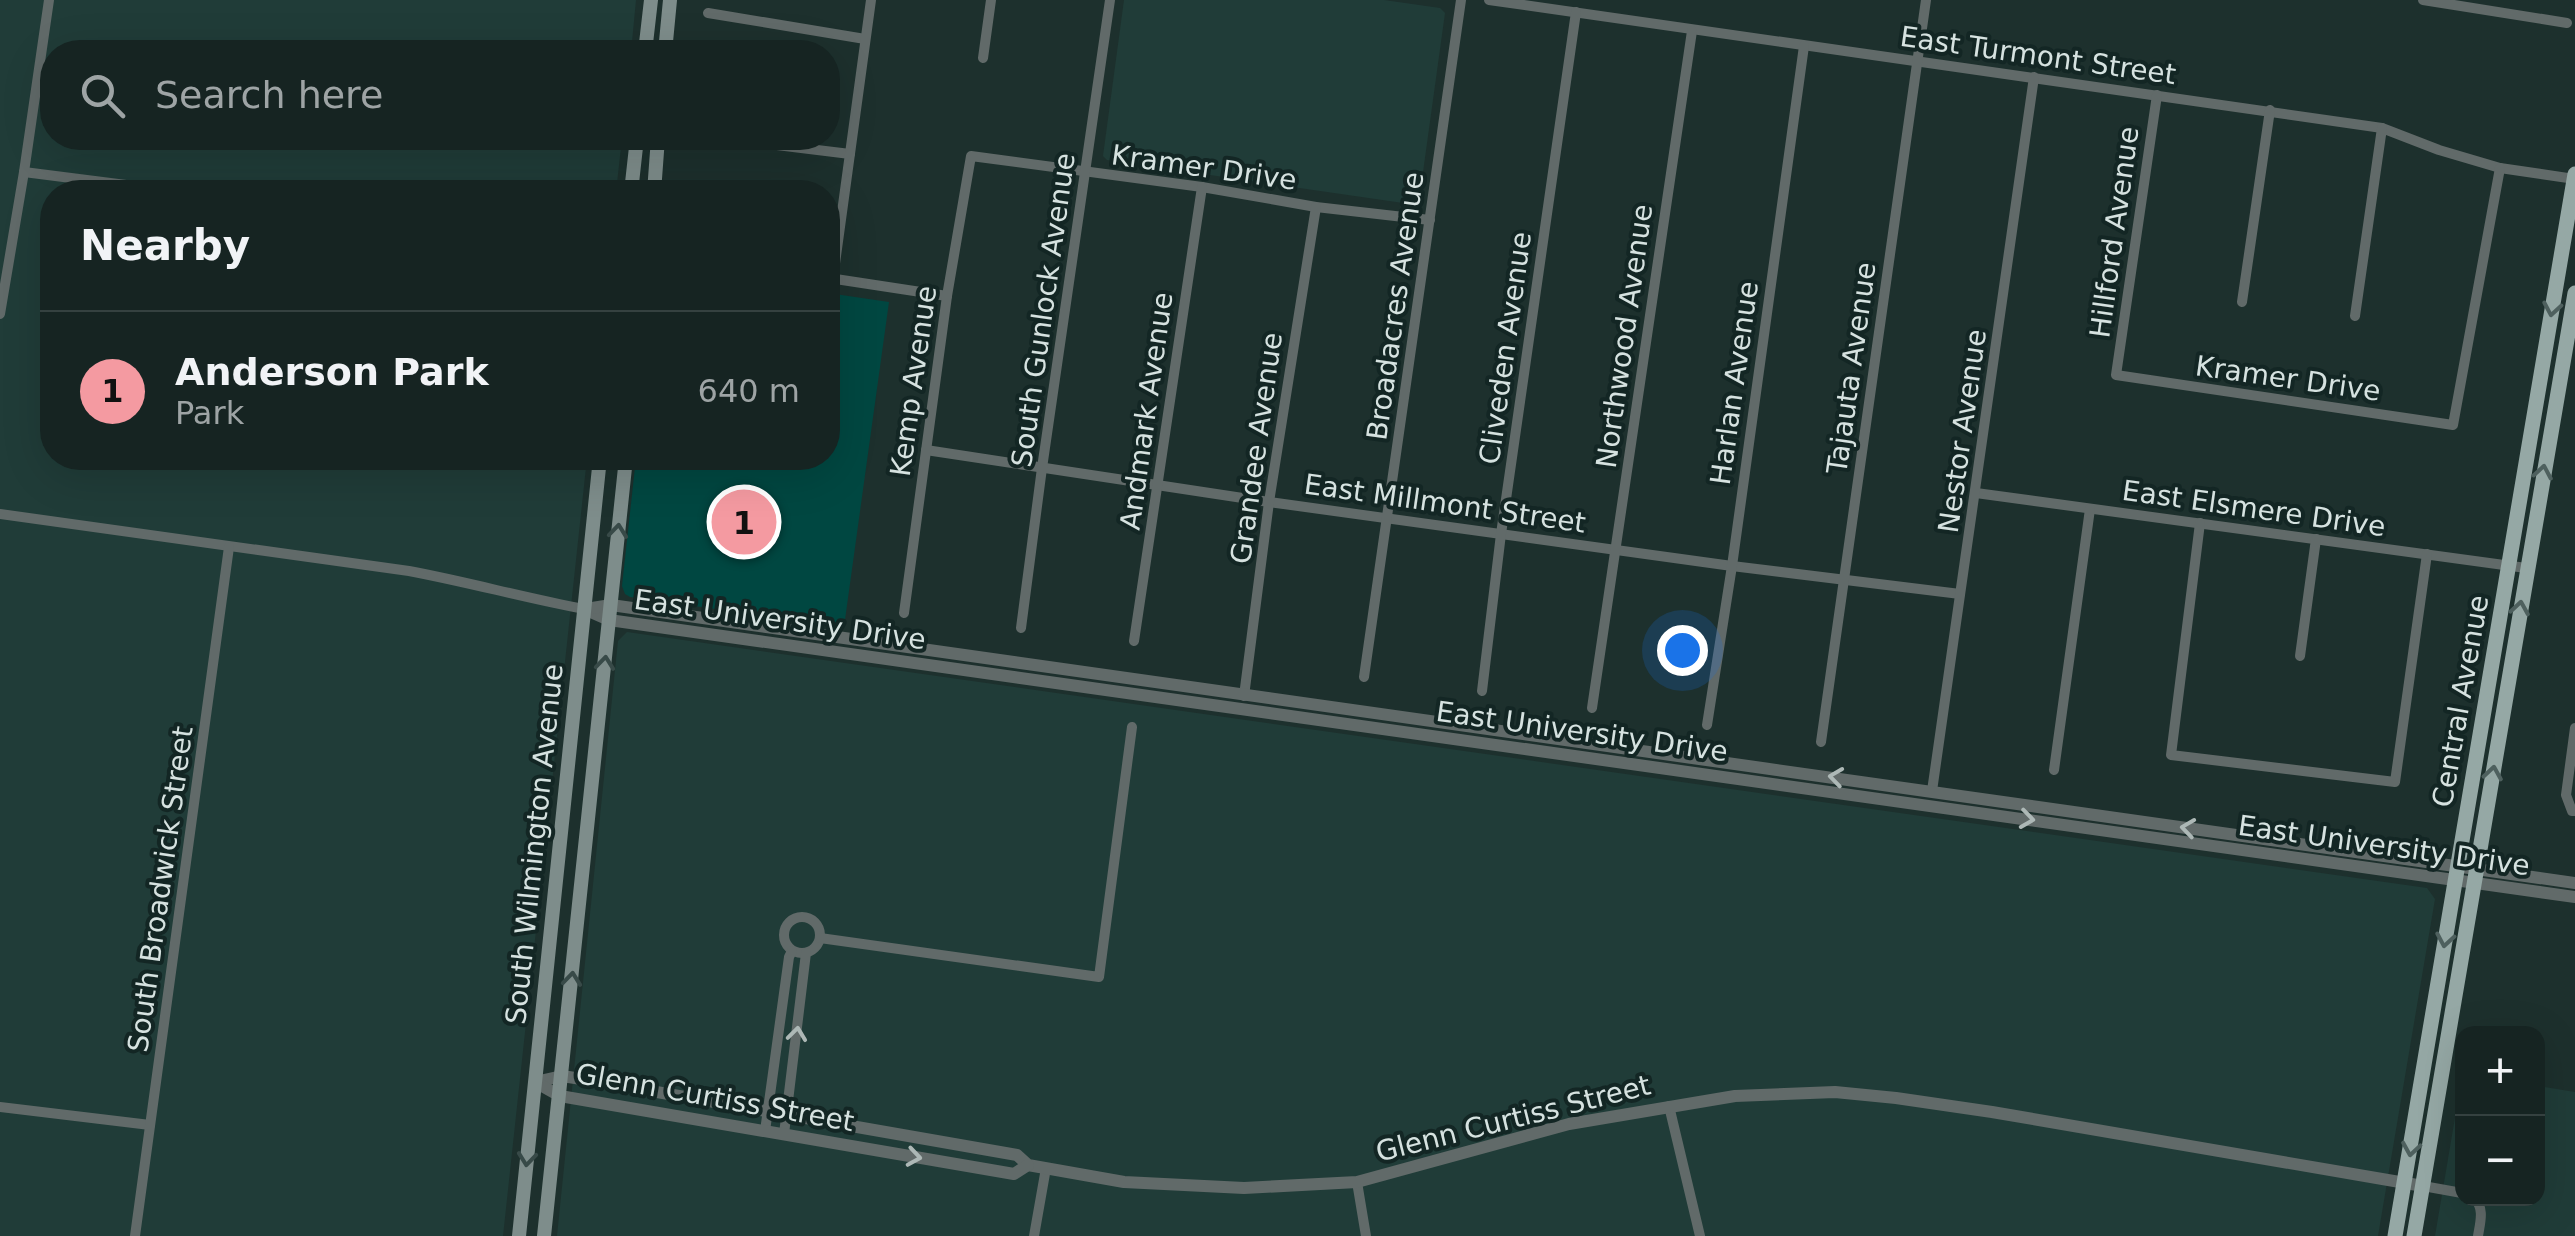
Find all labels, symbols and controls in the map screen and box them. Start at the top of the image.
street label: East Turmont Street [1898,20,2178,91]
search box [40,40,840,150]
icon: search [75,68,130,123]
text: Search here [155,73,383,117]
street label: Hillford Avenue [2083,124,2146,340]
street label: Kramer Drive [1109,138,1299,197]
street label: South Gunlock Avenue [1005,151,1082,469]
street label: Broadacres Avenue [1360,170,1431,442]
street label: Northwood Avenue [1590,202,1659,470]
text: Nearby [80,221,250,270]
street label: Cliveden Avenue [1473,230,1538,467]
street label: Tajauta Avenue [1820,260,1883,477]
street label: Harlan Avenue [1704,279,1765,487]
street label: Kemp Avenue [884,284,943,479]
street label: Andmark Avenue [1113,290,1180,532]
one-way arrow [2542,301,2563,317]
street label: Nestor Avenue [1932,327,1993,535]
street label: Grandee Avenue [1224,330,1289,566]
street label: Kramer Drive [2193,349,2383,408]
text: Anderson Park [175,350,489,394]
text: 1 [101,372,124,410]
text: 640 m [698,372,800,410]
text: Park [175,394,244,432]
one-way arrow [2532,464,2553,480]
street label: East Millmont Street [1302,467,1588,540]
street label: East Elsmere Drive [2120,474,2388,543]
pin: 1 [712,484,776,560]
one-way arrow [607,523,629,539]
street label: East University Drive [632,583,928,656]
street label: Central Avenue [2426,592,2495,810]
one-way arrow [2509,600,2530,616]
your location [1657,625,1708,676]
one-way arrow [594,655,615,671]
street label: South Wilmington Avenue [499,662,570,1026]
street label: East University Drive [1434,695,1730,768]
street label: South Broadwick Street [121,724,200,1054]
one-way arrow [2482,765,2503,782]
one-way arrow [1827,768,1844,789]
one-way arrow [2018,808,2035,829]
street label: East University Drive [2236,809,2532,882]
one-way arrow [2179,818,2196,839]
one-way arrow [2435,932,2456,948]
one-way arrow [561,971,582,987]
one-way arrow [786,1026,807,1042]
map controls [2455,1026,2545,1206]
button: + [2455,1026,2545,1116]
street label: Glenn Curtiss Street [573,1057,857,1138]
street label: Glenn Curtiss Street [1372,1068,1654,1169]
button: − [2455,1116,2545,1206]
one-way arrow [2401,1141,2422,1157]
one-way arrow [906,1146,923,1167]
one-way arrow [517,1151,538,1167]

